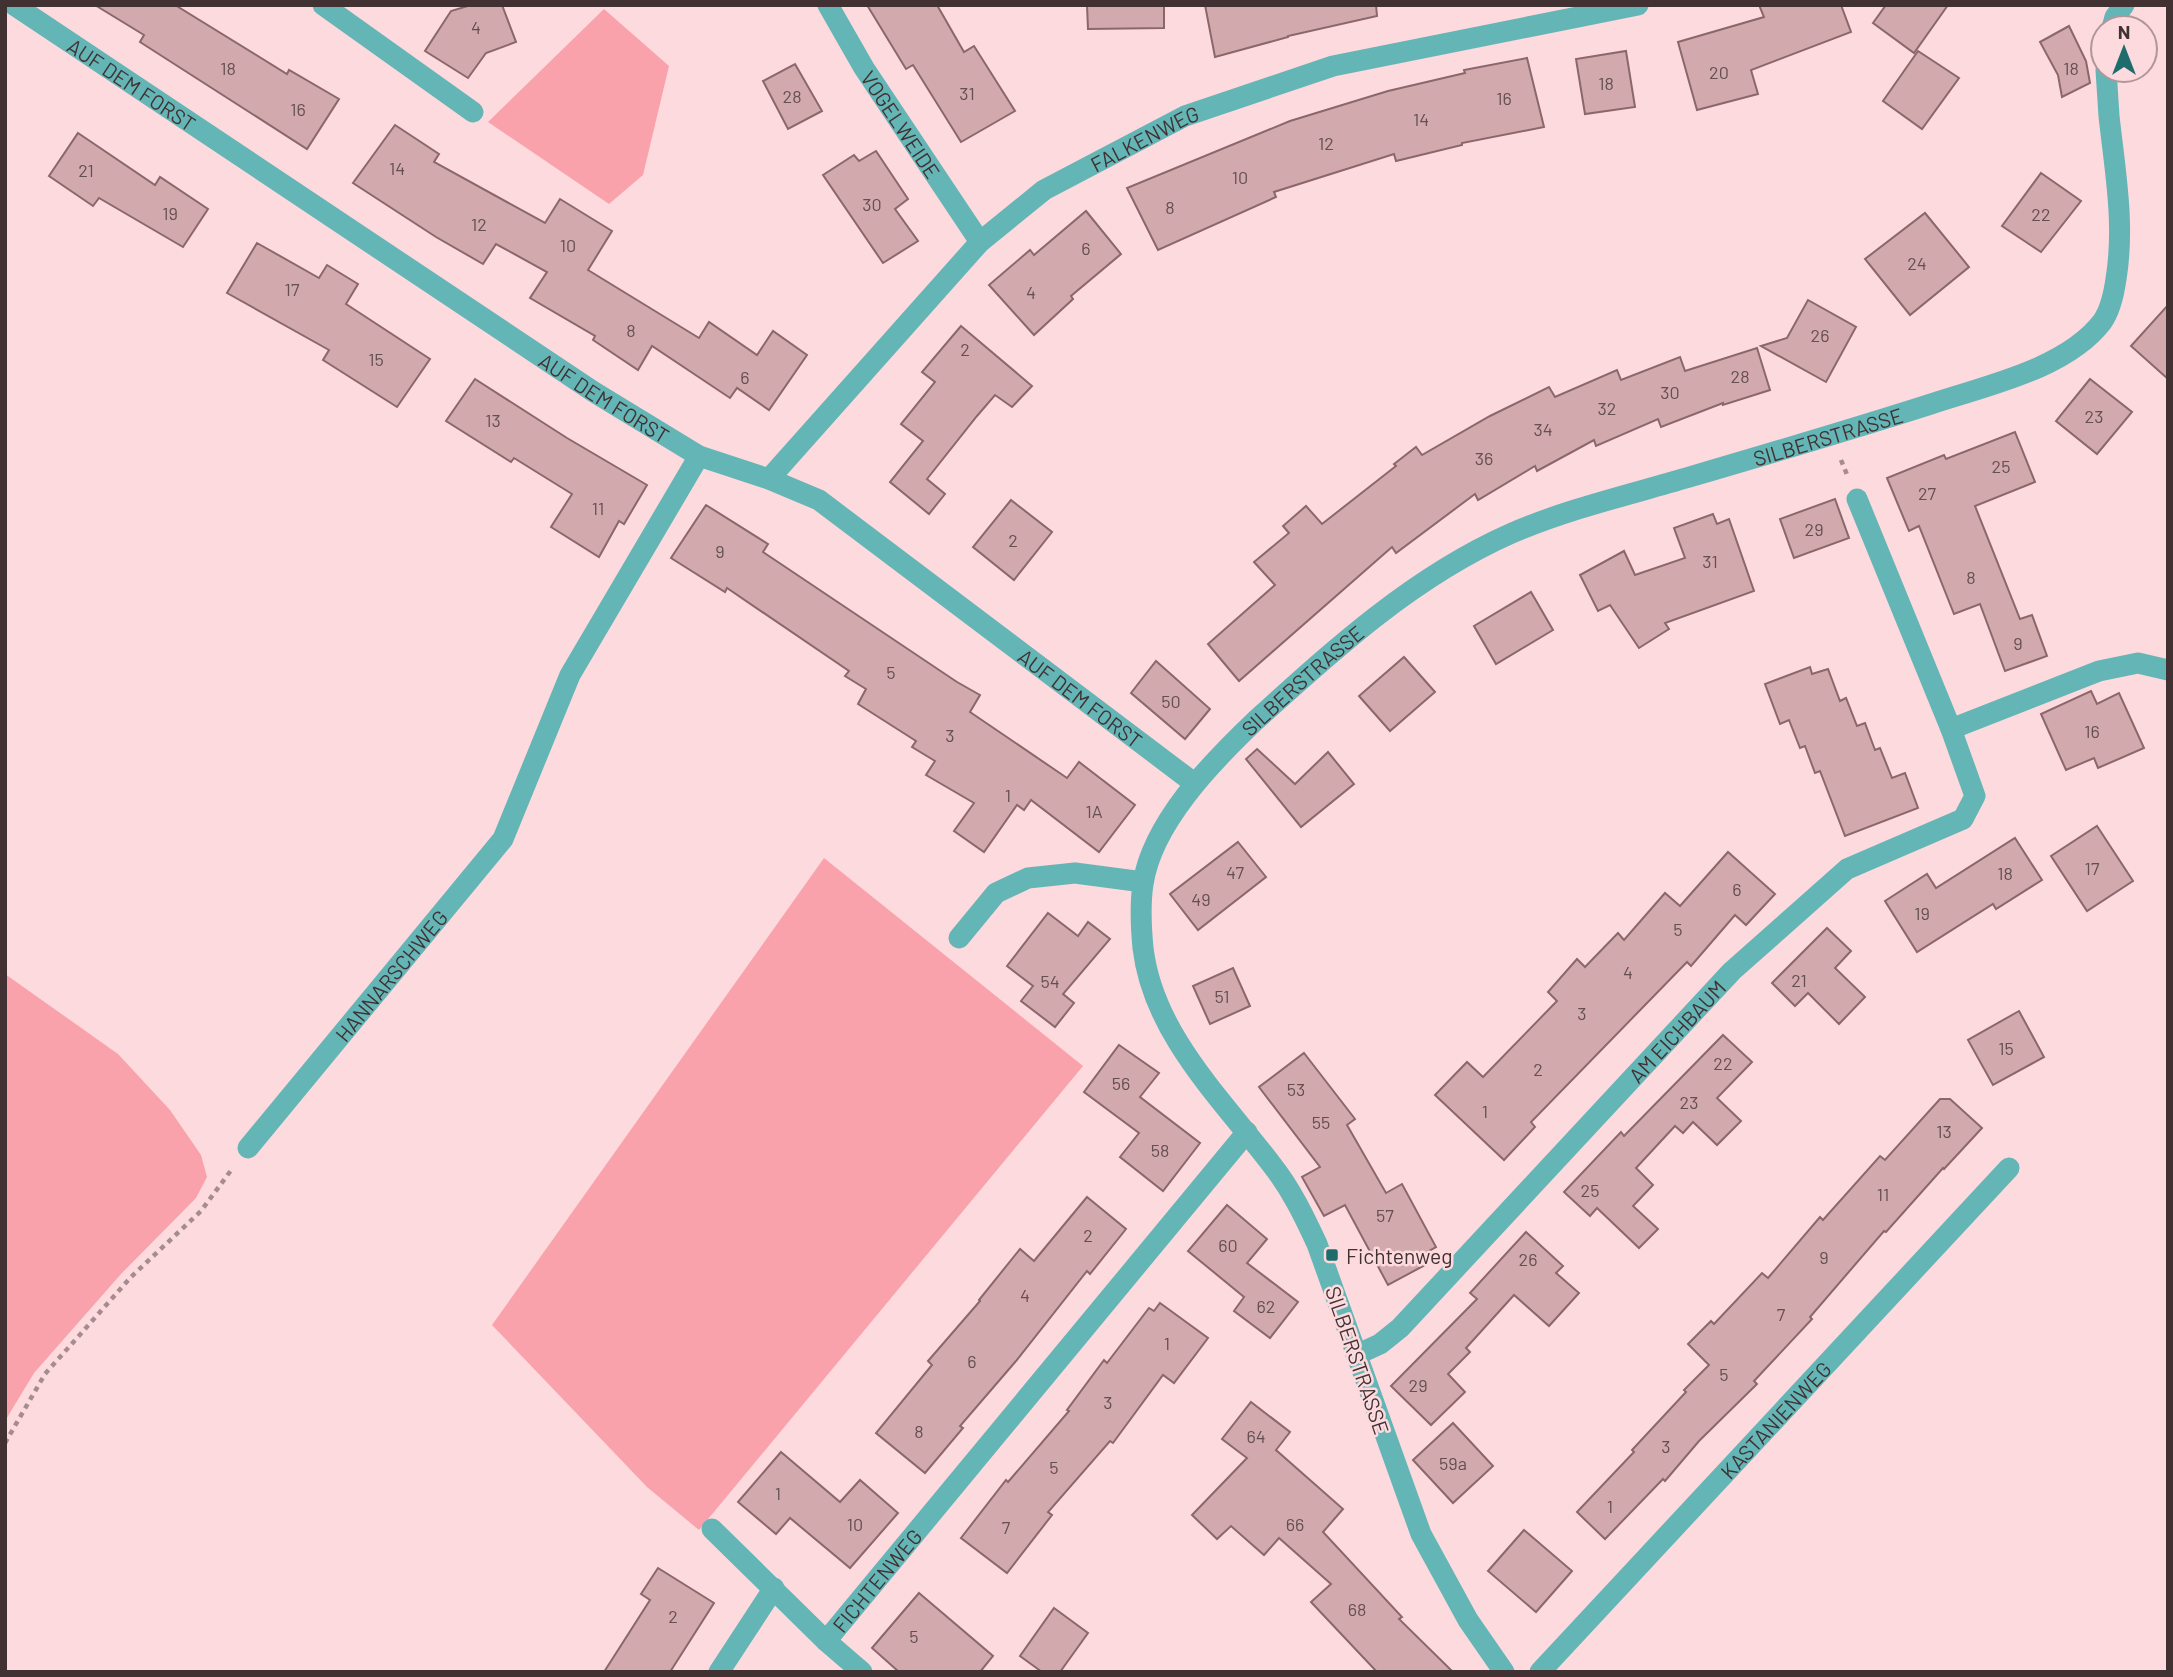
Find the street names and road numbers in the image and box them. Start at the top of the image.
street label: AUF DEM FORST [63,32,201,136]
street label: VOGELWEIDE [857,66,946,183]
street label: FALKENWEG [1086,100,1202,176]
street label: AUF DEM FORST [535,347,674,448]
street label: SILBERSTRASSE [1750,401,1906,470]
street label: SILBERSTRASSE [1236,619,1368,740]
street label: AUF DEM FORST [1014,643,1148,752]
street label: HANNARSCHWEG [329,904,452,1046]
street label: AM EICHBAUM [1623,974,1730,1087]
street label: SILBERSTRASSE [1321,1283,1395,1437]
street label: KASTANIENWEG [1714,1356,1836,1483]
street label: FICHTENWEG [826,1523,926,1637]

